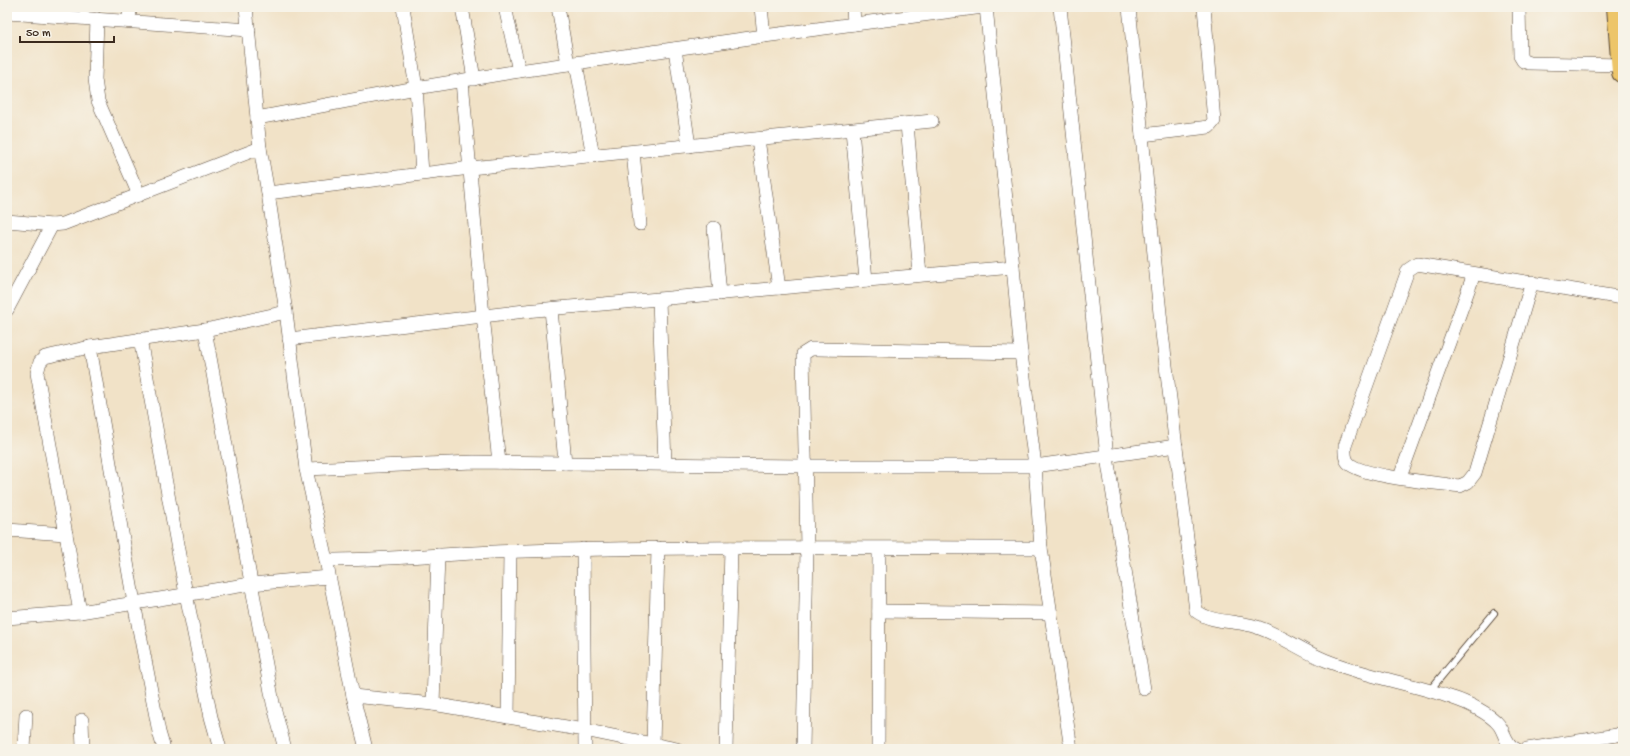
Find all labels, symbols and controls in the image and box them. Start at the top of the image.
scale bar [20,18,114,44]
text: 50 m [26,27,51,41]

